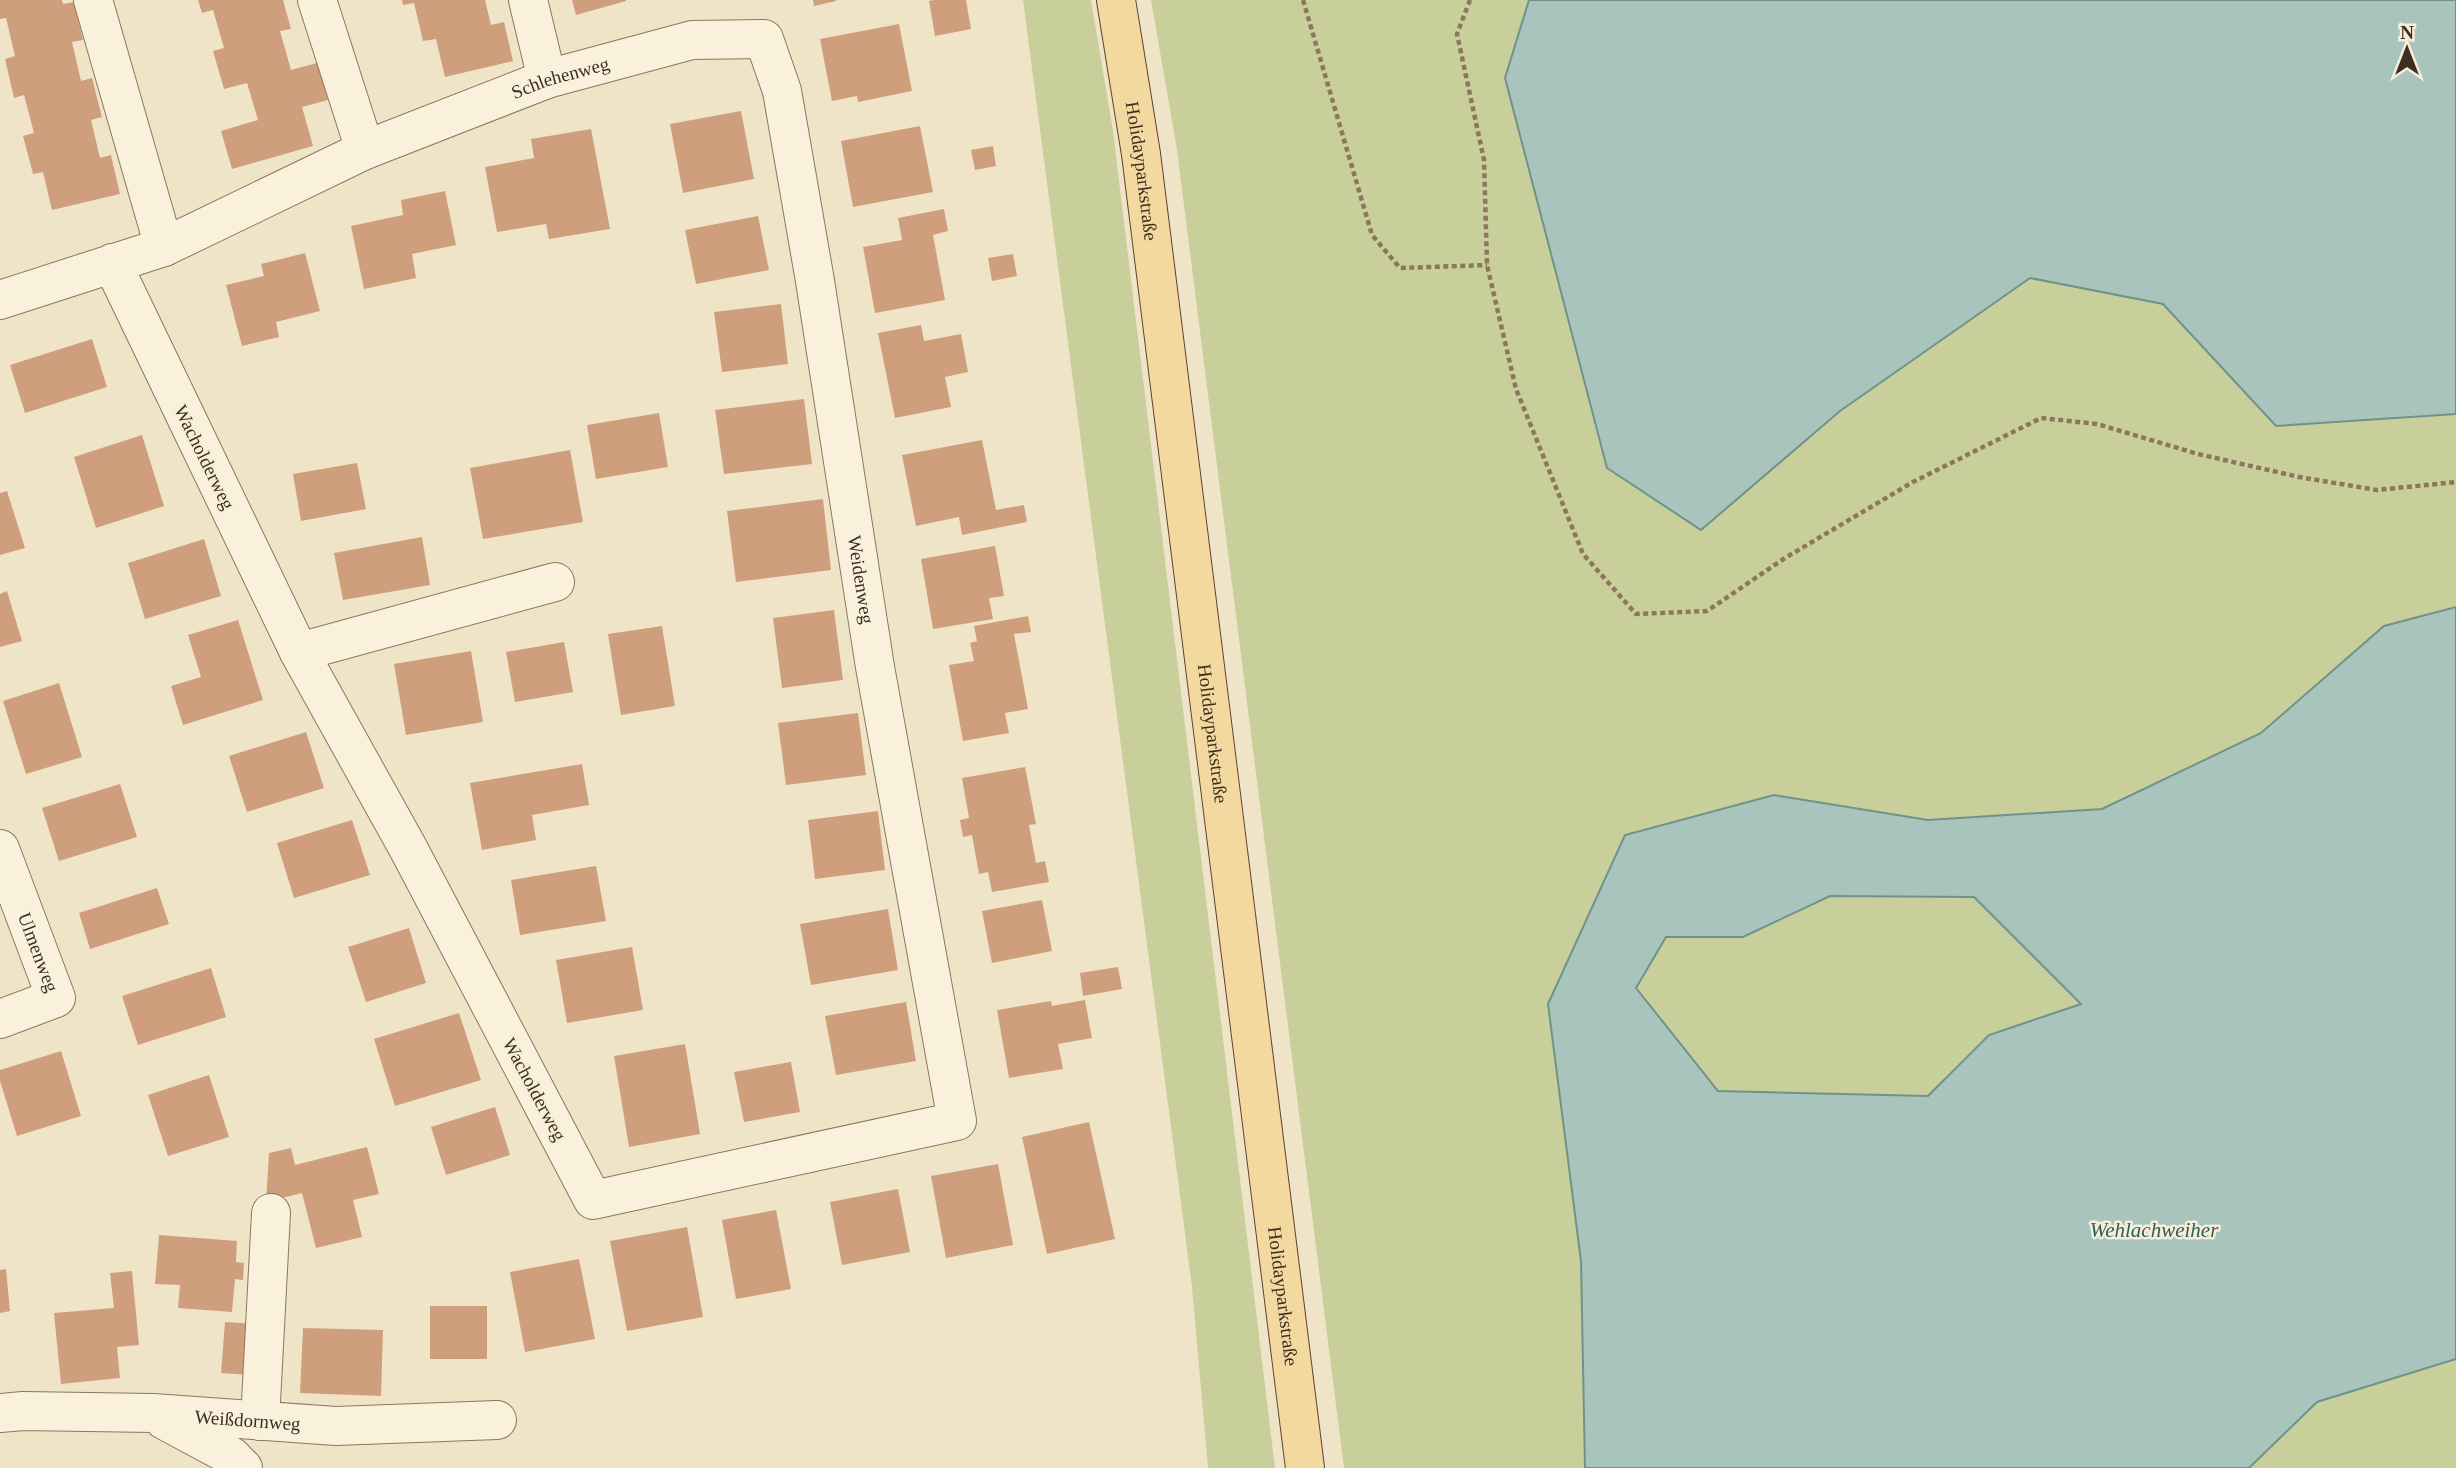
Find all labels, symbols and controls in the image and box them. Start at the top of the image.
north arrow [2372,14,2442,84]
text: N [2400,22,2414,43]
street label: Schlehenweg [508,53,612,103]
street label: Holidayparkstraße [1122,100,1162,242]
street label: Wacholderweg [170,402,239,513]
street label: Weidenweg [844,534,878,626]
street label: Holidayparkstraße [1194,663,1232,805]
street label: Ulmenweg [14,909,63,995]
street label: Wacholderweg [499,1034,571,1145]
water label: Wehlachweiher [2090,1218,2219,1242]
street label: Holidayparkstraße [1264,1225,1302,1367]
street label: Weißdornweg [194,1406,302,1434]

